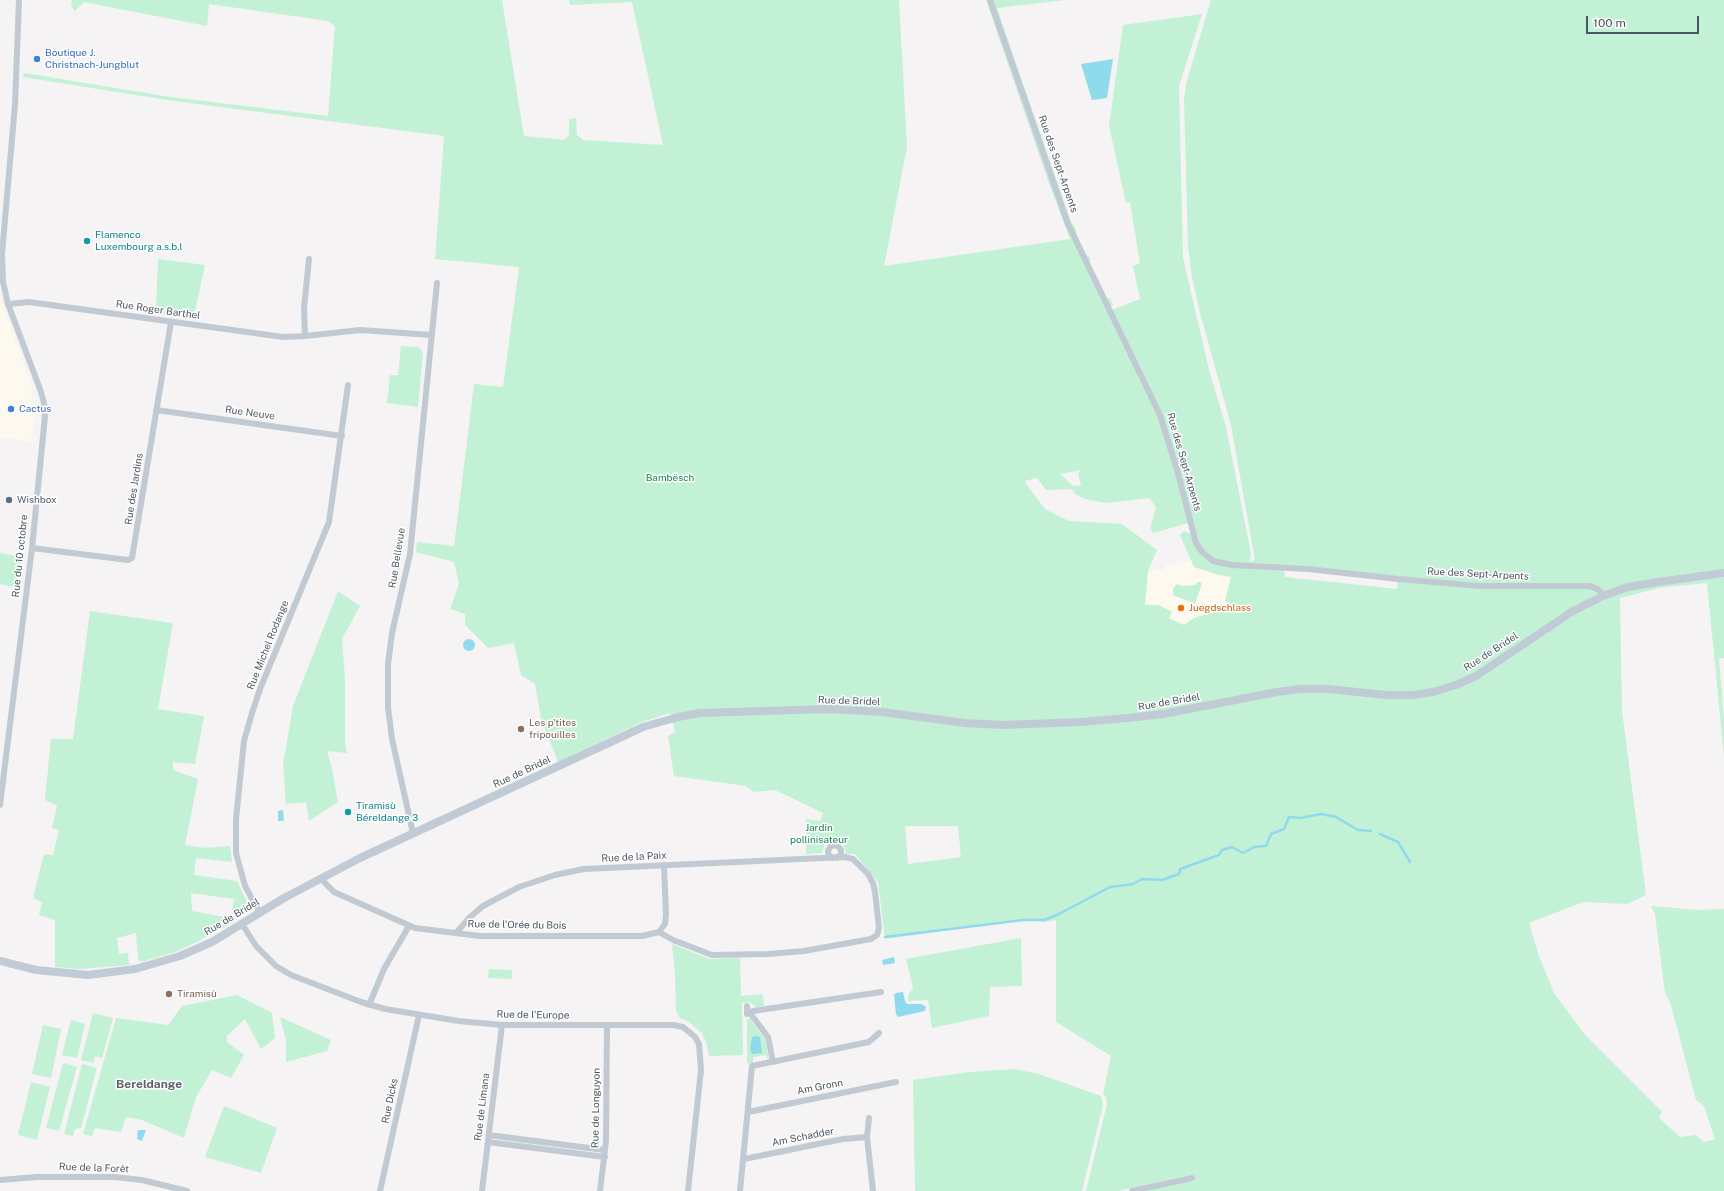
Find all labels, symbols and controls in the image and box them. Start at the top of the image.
scale bar [1588,8,1701,34]
text: 100 m [1593,16,1626,30]
place label: Boutique J. Christnach-Jungblut [45,47,139,70]
marker: Boutique J. Christnach-Jungblut [32,54,42,64]
street label: Rue des Sept-Arpents [1036,114,1080,214]
place label: Flamenco Luxembourg a.s.b.l [95,229,183,252]
marker: Flamenco Luxembourg a.s.b.l [82,236,92,246]
street label: Rue Roger Barthel [115,298,201,322]
place label: Cactus [19,403,51,415]
marker: Cactus [6,404,16,414]
street label: Rue Neuve [224,404,276,422]
street label: Rue des Sept-Arpents [1164,411,1204,513]
street label: Rue des Jardins [122,452,146,526]
park label: Bambësch [646,472,694,484]
place label: Wishbox [17,494,57,506]
marker: Wishbox [4,495,14,505]
street label: Rue du 10 octobre [10,514,30,598]
street label: Rue Bellevue [386,527,408,589]
street label: Rue des Sept-Arpents [1427,565,1529,583]
street label: Rue Michel Rodange [245,599,291,691]
place label: Juegdschlass [1189,602,1251,614]
marker: Juegdschlass [1176,603,1186,613]
street label: Rue de Bridel [1462,630,1520,674]
street label: Rue de Bridel [1137,691,1201,713]
street label: Rue de Bridel [818,694,880,708]
place label: Les p'tites fripouilles [529,717,576,740]
marker: Les p'tites fripouilles [516,724,526,734]
street label: Rue de Bridel [491,753,553,791]
place label: Tiramisù Béreldange 3 [356,800,418,824]
marker: Tiramisù Béreldange 3 [343,807,353,817]
park label: Jardin pollinisateur [790,822,848,846]
street label: Rue de la Paix [601,849,667,865]
street label: Rue de Bridel [202,896,262,938]
street label: Rue de l'Orée du Bois [468,918,566,932]
place label: Tiramisù [177,988,217,1000]
marker: Tiramisù [164,989,174,999]
street label: Rue de l'Europe [496,1008,570,1022]
street label: Rue de Longuyon [589,1068,603,1148]
street label: Rue de Limana [472,1072,492,1142]
district label: Bereldange [116,1077,182,1091]
street label: Rue Dicks [379,1077,401,1125]
street label: Am Gronn [796,1077,844,1097]
street label: Am Schadder [771,1125,835,1149]
street label: Rue de la Forêt [59,1161,129,1175]

